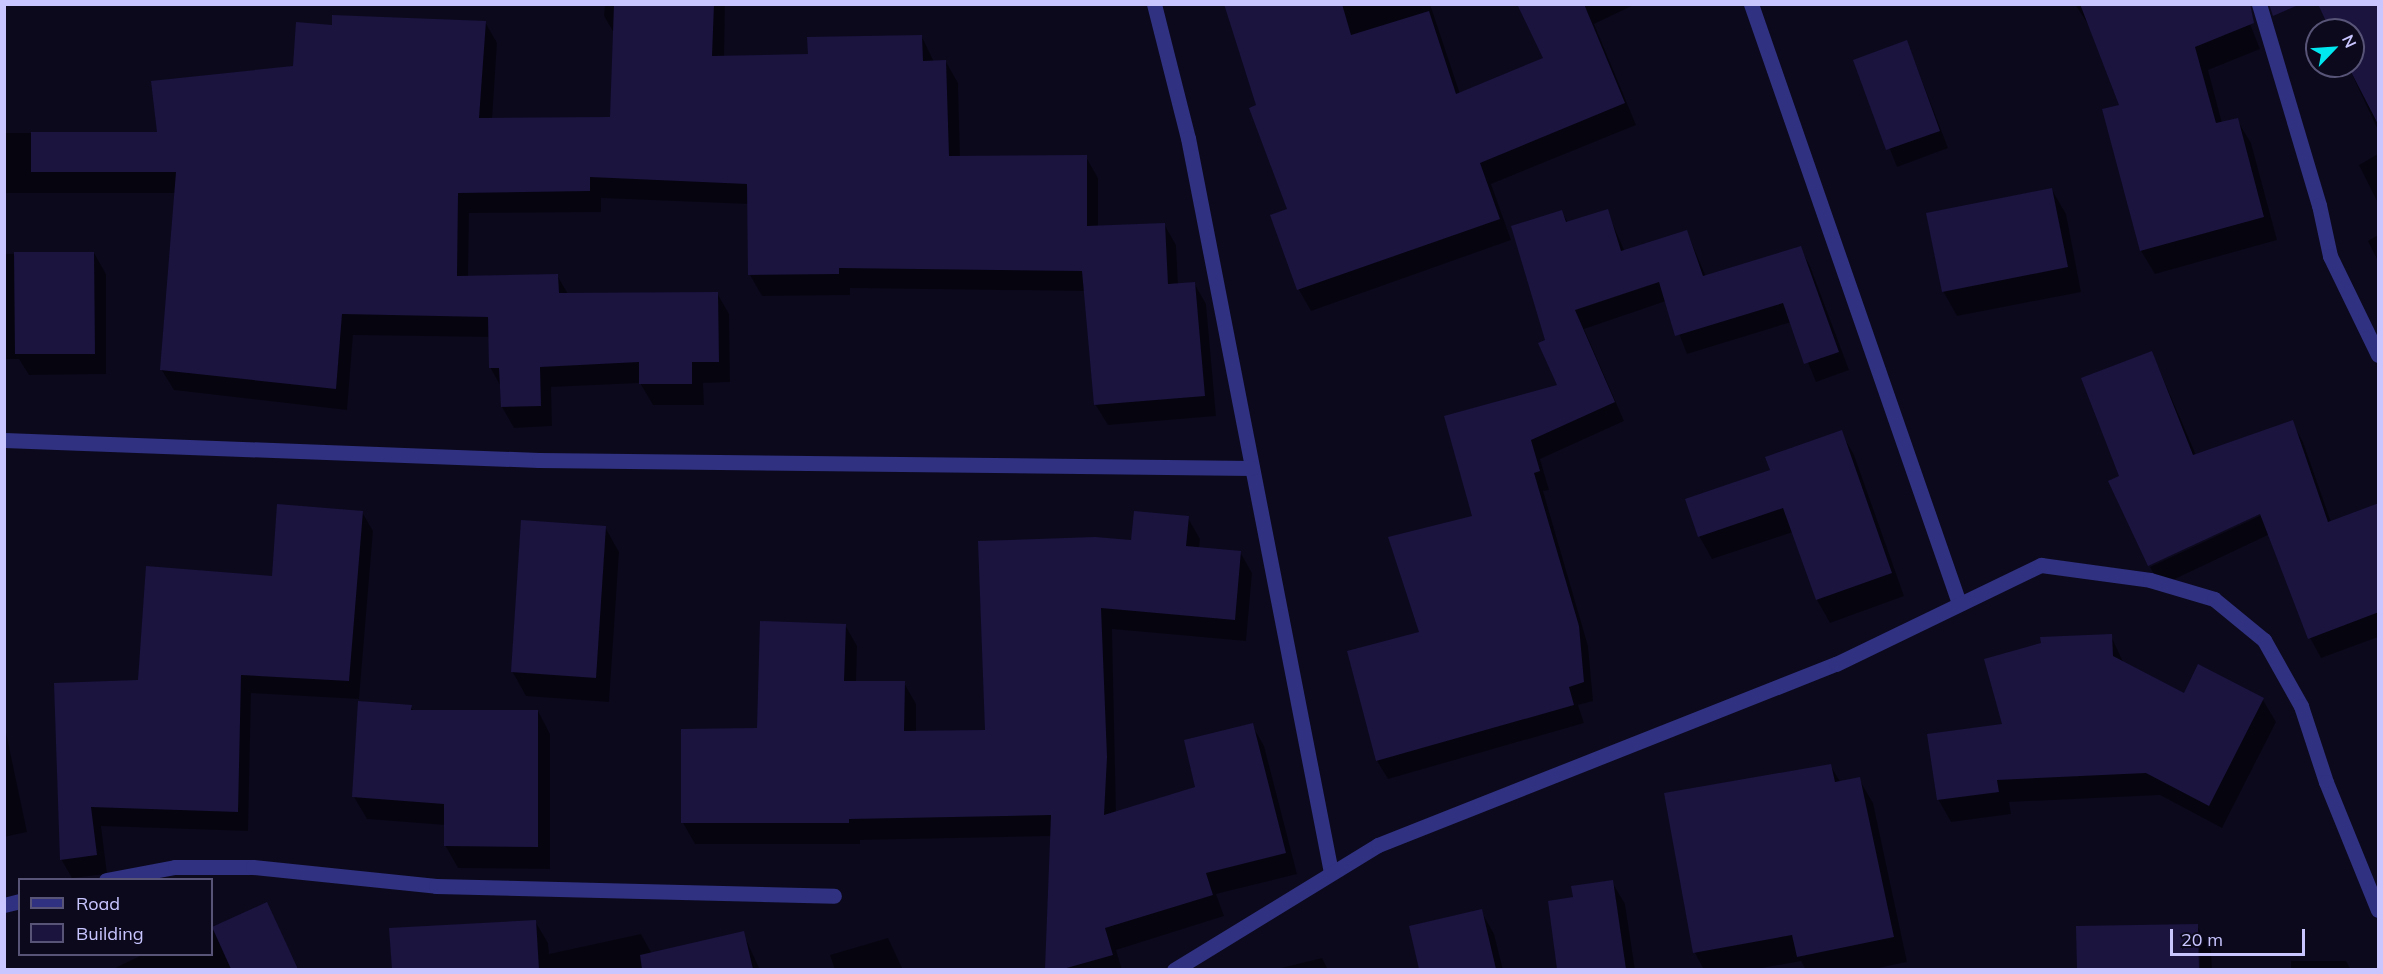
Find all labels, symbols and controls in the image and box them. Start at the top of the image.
north arrow [2305,18,2365,78]
text: N [2338,32,2361,51]
legend [18,878,213,956]
text: Road [76,892,120,915]
scale bar [2173,917,2308,955]
text: Building [76,922,144,945]
text: 20 m [2181,928,2223,951]

